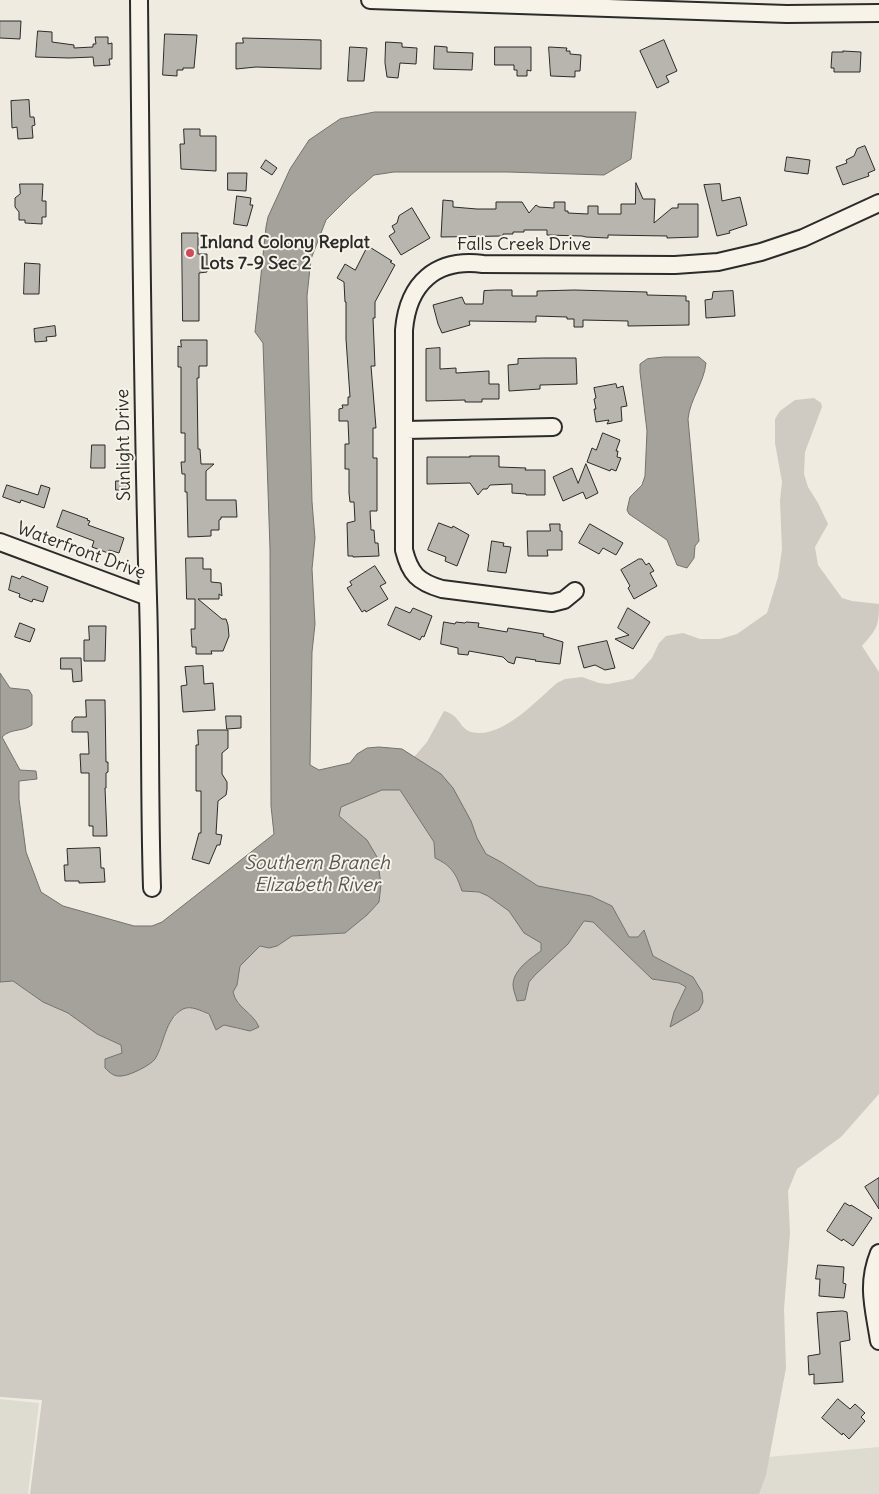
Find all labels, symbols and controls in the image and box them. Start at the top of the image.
place label: Inland Colony Replat Lots 7-9 Sec 2 [200,232,370,274]
street label: Falls Creek Drive [457,234,591,256]
marker: Inland Colony Replat Lots 7-9 Sec 2 [184,247,196,259]
street label: Sunlight Drive [112,389,136,501]
street label: Waterfront Drive [14,518,148,584]
water label: Southern Branch Elizabeth River [244,853,390,897]

